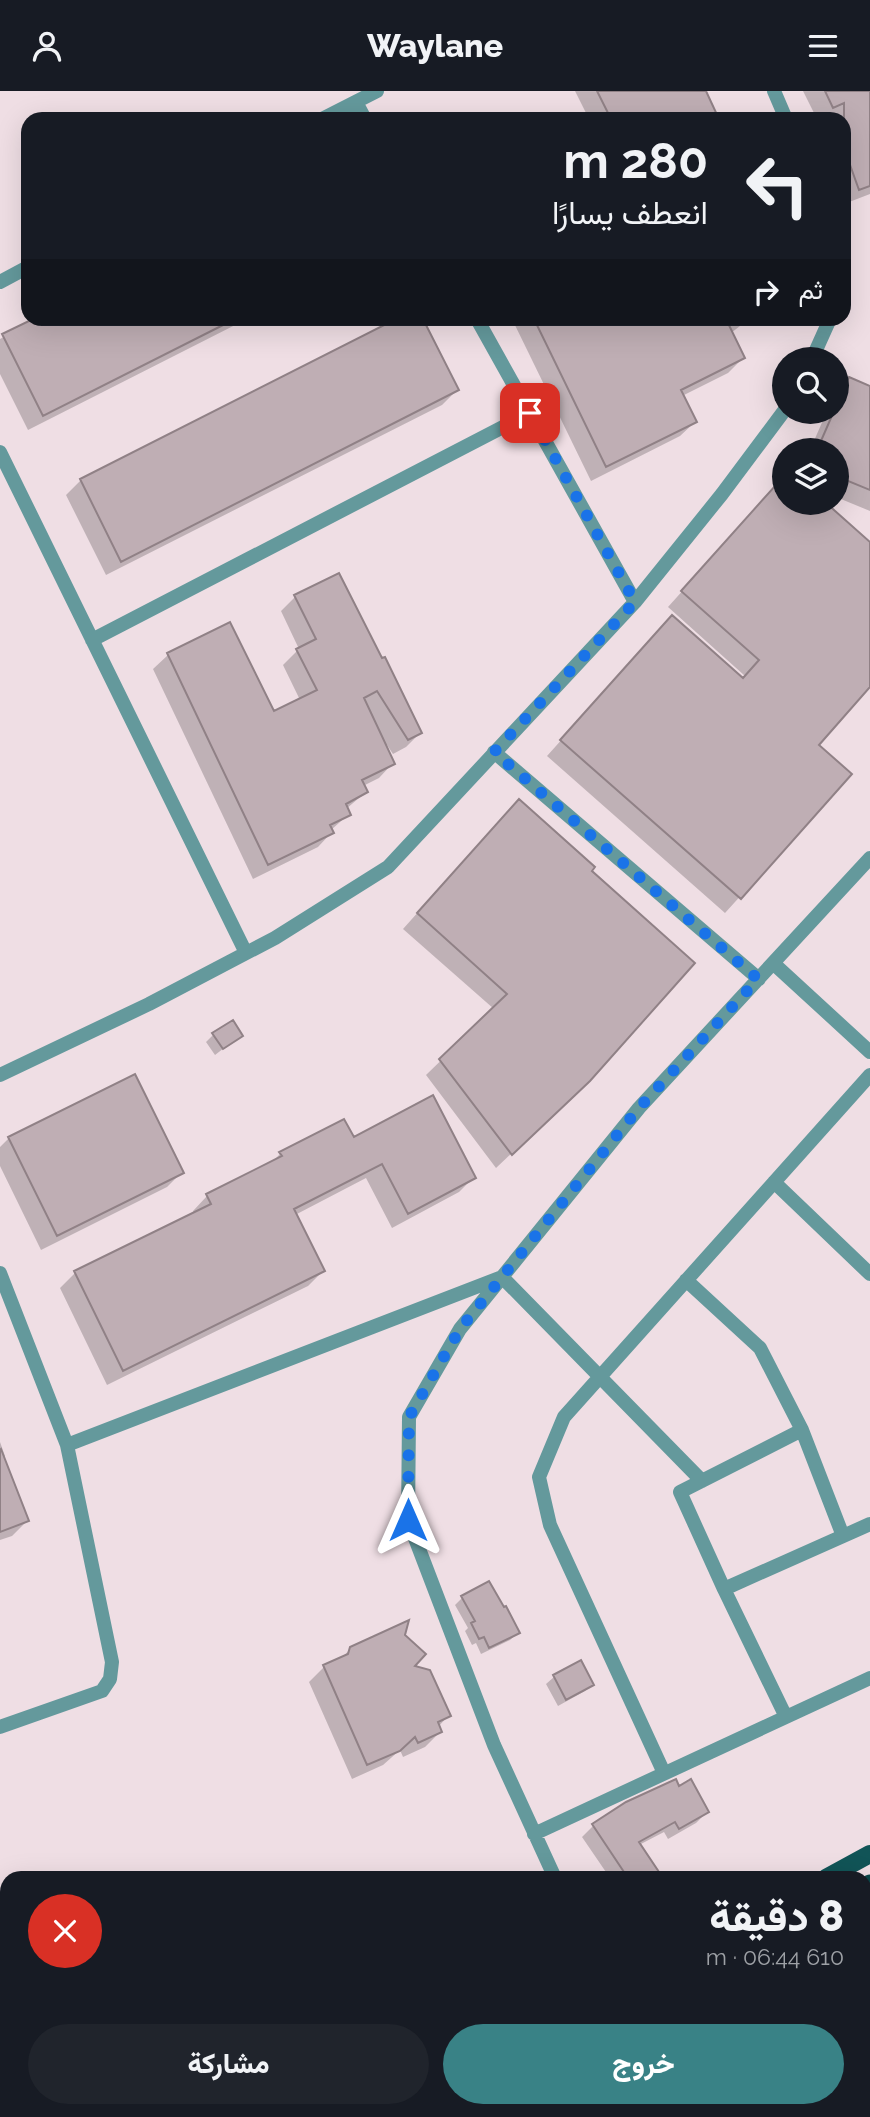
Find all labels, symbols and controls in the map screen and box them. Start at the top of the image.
icon: person [28,27,66,65]
text: Waylane [367,27,503,64]
icon: menu [804,27,842,65]
text: 280 m [563,132,708,189]
icon: left [732,140,823,231]
text: انعطف يسارًا [552,194,708,231]
icon: right [747,273,785,311]
text: ثم [799,275,823,305]
map controls [772,347,849,515]
button: search [772,347,849,424]
pin [500,383,560,443]
icon: arrive [511,394,549,432]
button: layers [772,438,849,515]
position arrow [371,1483,445,1557]
text: 8 دقيقة [709,1892,844,1941]
button: close [28,1894,102,1968]
text: 610 m · 06:44 [706,1943,844,1970]
button: مشاركة [28,2024,429,2104]
button: خروج [443,2024,844,2104]

